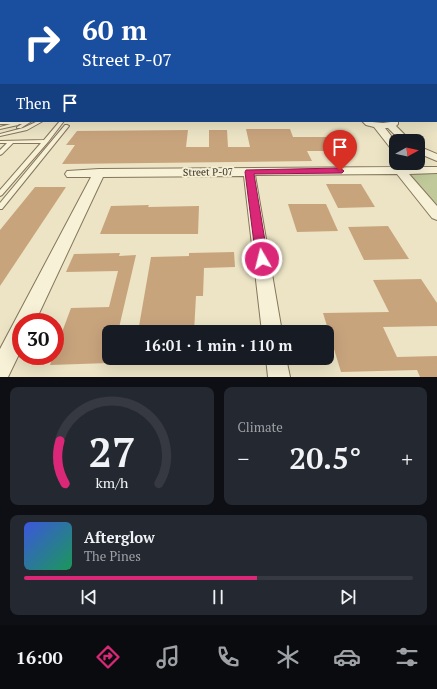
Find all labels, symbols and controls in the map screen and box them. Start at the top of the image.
text: 60 m [82,11,147,48]
icon: right [16,16,68,68]
text: Street P-07 [82,47,172,71]
icon: arrive [59,92,81,114]
text: Then [16,93,51,113]
pin [323,130,357,171]
north arrow [389,134,425,170]
map controls [389,134,425,170]
icon: arrive [329,136,351,158]
street label: Street P-07 [183,165,233,179]
position arrow [241,238,283,280]
speed limit sign: 30 [12,313,64,365]
text: 16:01 · 1 min · 110 m [144,335,292,355]
text: Climate [238,418,283,436]
text: 27 [88,424,135,479]
text: 20.5° [289,438,361,478]
text: − [238,444,249,473]
text: + [401,444,413,473]
text: km/h [95,473,129,492]
text: Afterglow [84,527,155,547]
text: The Pines [84,547,141,565]
icon: previous [78,586,100,608]
icon: pause [207,586,229,608]
icon: next [337,586,359,608]
icon: directions [94,643,122,671]
icon: music [154,643,182,671]
icon: phone [214,643,242,671]
icon: climate [274,643,302,671]
icon: car [333,643,361,671]
icon: filters [393,643,421,671]
text: 16:00 [16,645,63,669]

